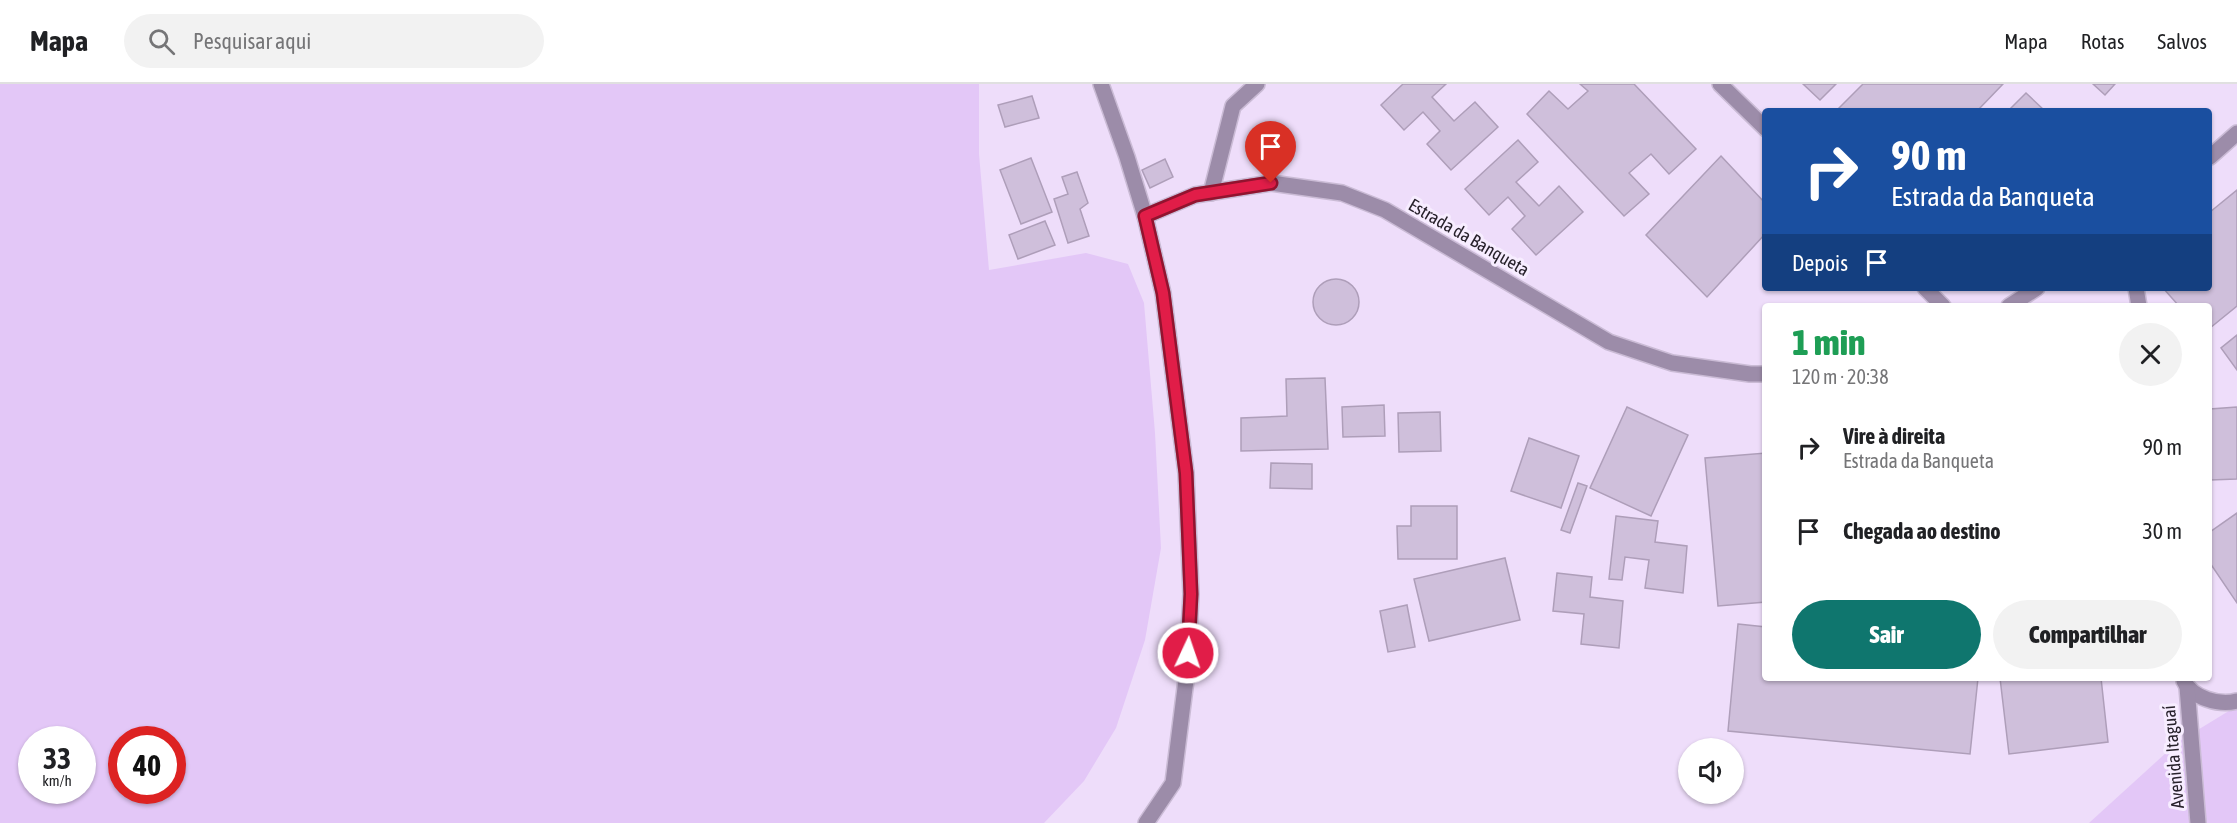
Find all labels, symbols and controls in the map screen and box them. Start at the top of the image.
search box [124,14,544,68]
text: Mapa [30,25,88,57]
icon: search [145,25,178,58]
text: Pesquisar aqui [193,28,311,54]
text: Mapa [2004,29,2048,53]
text: Rotas [2081,29,2124,53]
text: Salvos [2157,29,2207,53]
pin [1245,121,1296,183]
icon: arrive [1254,130,1287,163]
text: 90 m [1891,131,1966,179]
icon: right [1792,132,1870,210]
text: Estrada da Banqueta [1891,181,2095,212]
street label: Estrada da Banqueta [1405,194,1533,280]
icon: arrive [1860,246,1893,279]
text: Depois [1792,250,1848,276]
text: 1 min [1792,321,1866,363]
button: close [2119,323,2182,386]
text: 120 m · 20:38 [1792,365,1889,388]
text: Vire à direita [1843,423,1945,449]
icon: right [1792,431,1825,464]
text: 90 m [2142,434,2182,460]
text: Estrada da Banqueta [1843,449,1994,472]
icon: arrive [1792,515,1825,548]
text: Chegada ao destino [1843,518,2001,544]
text: 30 m [2142,518,2182,544]
button: Sair [1792,600,1981,669]
button: Compartilhar [1993,600,2182,669]
position arrow [1156,621,1220,685]
street label: Avenida Itaguaí [2158,705,2188,809]
speed limit sign: 40 [108,726,186,804]
map controls [1678,738,1744,804]
button: sound [1678,738,1744,804]
text: 33 [43,741,71,775]
text: km/h [42,772,72,789]

